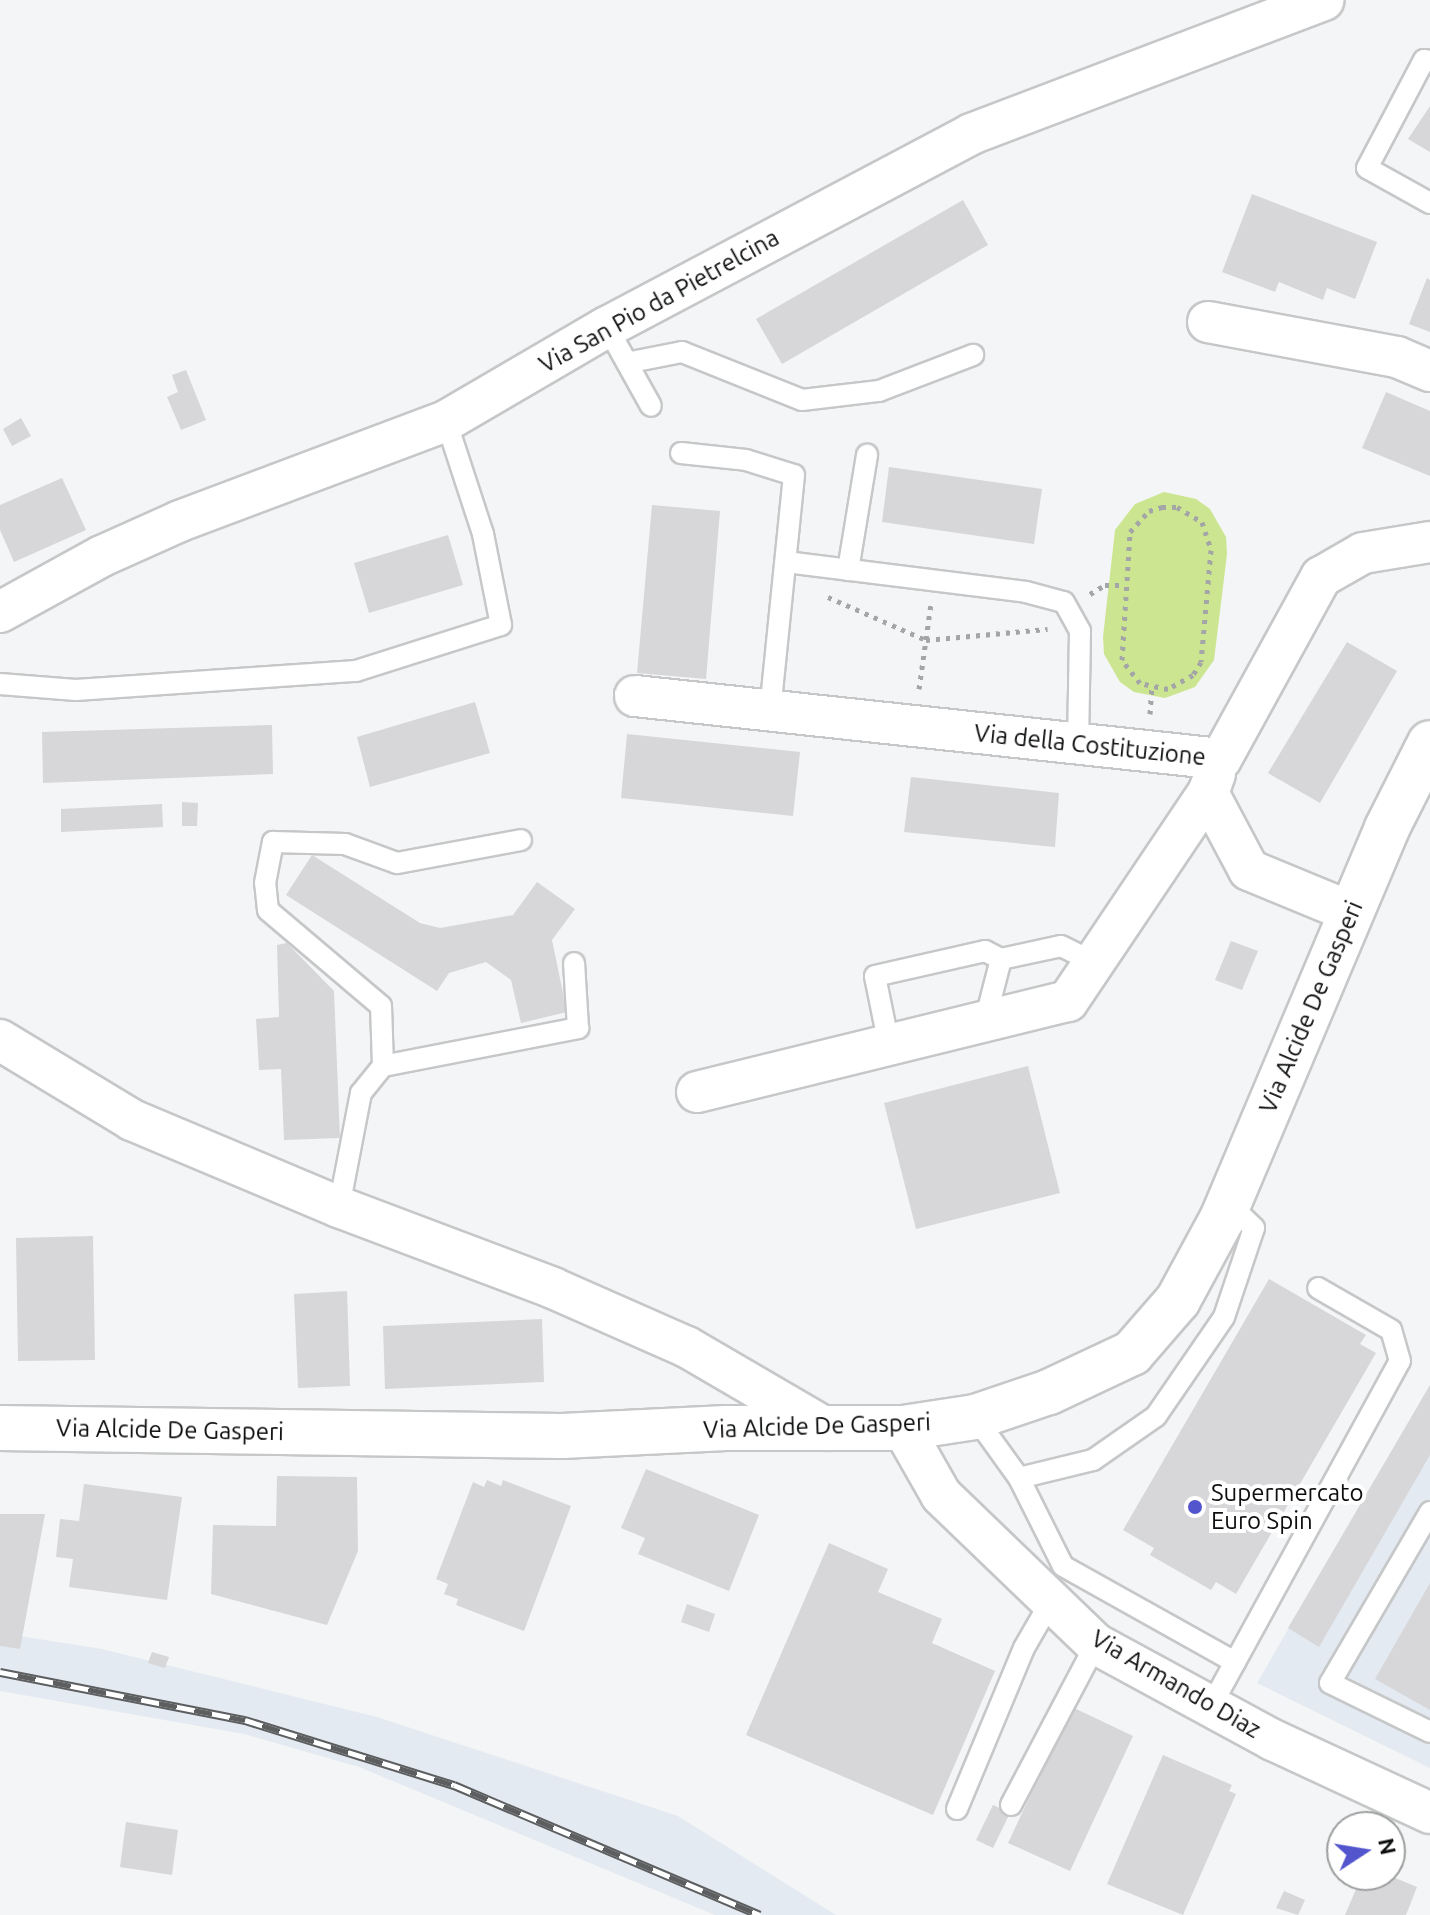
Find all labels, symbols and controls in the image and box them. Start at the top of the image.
street label: Via San Pio da Pietrelcina [534,223,784,379]
street label: Via della Costituzione [973,719,1207,771]
street label: Via Alcide De Gasperi [1253,896,1369,1118]
street label: Via Alcide De Gasperi [703,1408,931,1444]
street label: Via Alcide De Gasperi [56,1414,284,1446]
place label: Supermercato Euro Spin [1211,1479,1364,1535]
marker: Supermercato Euro Spin [1186,1498,1204,1516]
street label: Via Armando Diaz [1086,1624,1266,1744]
north arrow [1326,1811,1406,1891]
text: N [1374,1836,1402,1857]

